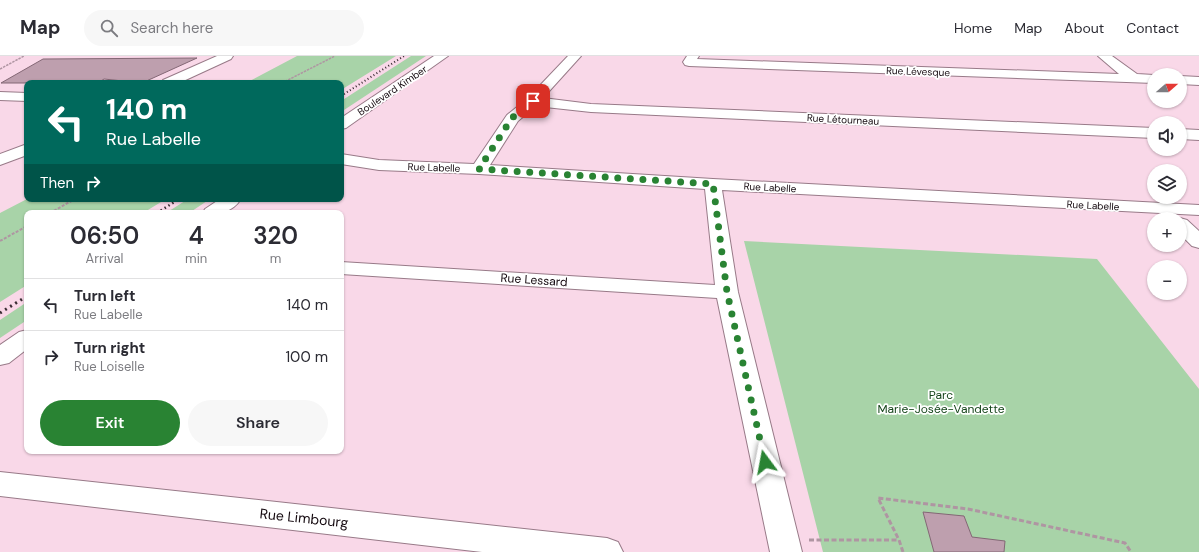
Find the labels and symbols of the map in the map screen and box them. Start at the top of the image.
street label: Boulevard Kimber [355,62,430,118]
street label: Rue Lévesque [886,64,950,79]
north arrow [1147,68,1187,108]
pin [516,84,550,118]
street label: Rue Létourneau [807,111,880,128]
street label: Rue Labelle [407,160,461,175]
street label: Rue Labelle [743,180,797,195]
street label: Rue Labelle [1066,198,1120,213]
street label: Rue Lessard [500,270,568,290]
park label: Parc Marie-Josée-Vandette [877,387,1005,417]
position arrow [744,441,786,483]
street label: Rue Limbourg [259,504,349,532]

